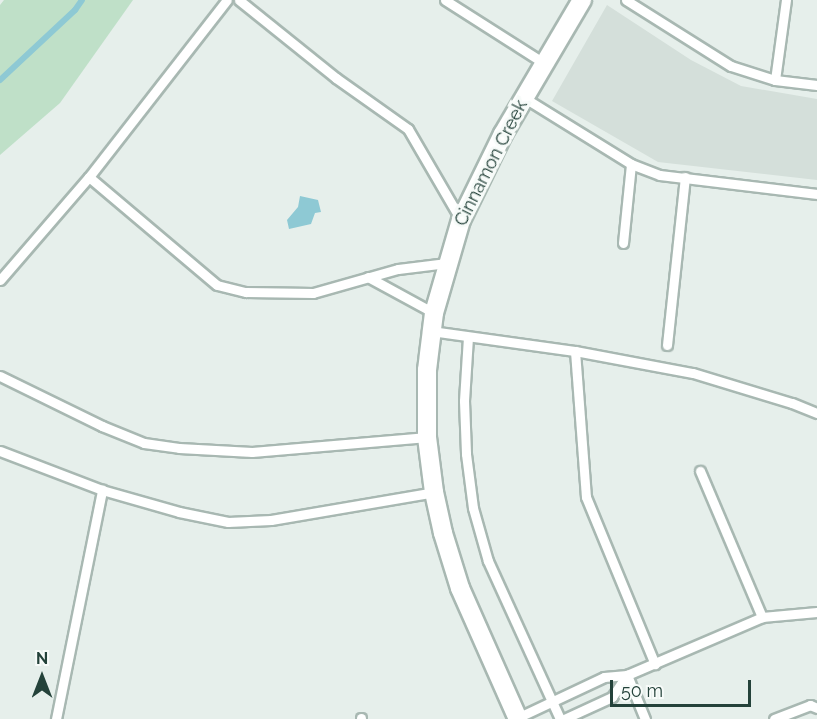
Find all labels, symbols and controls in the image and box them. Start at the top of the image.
street label: Cinnamon Creek [450,96,532,230]
north arrow [12,647,72,707]
text: N [36,649,48,668]
scale bar [613,668,754,706]
text: 50 m [621,680,663,701]

